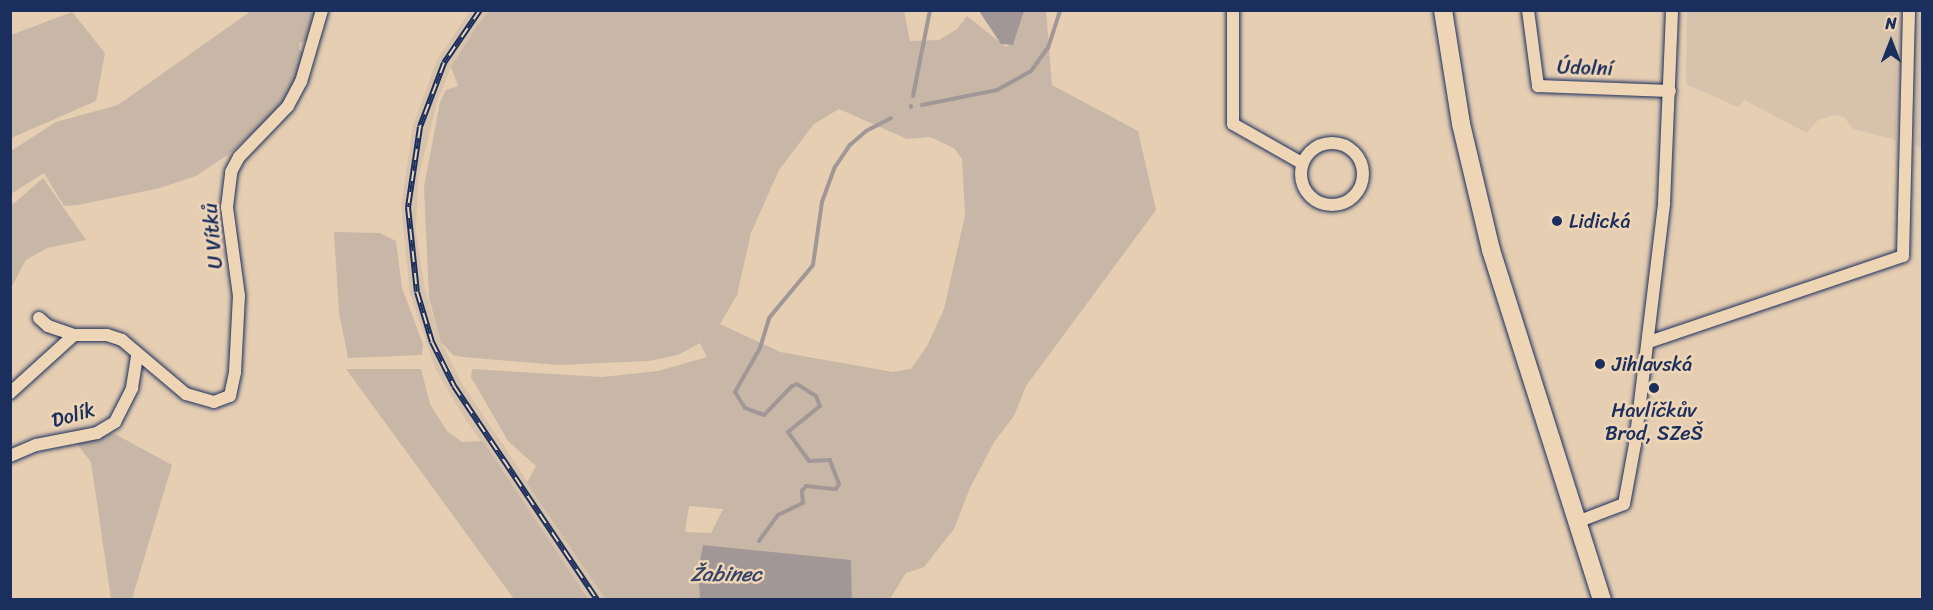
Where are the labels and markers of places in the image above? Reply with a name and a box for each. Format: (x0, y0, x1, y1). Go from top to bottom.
place label: Lidická (1569, 209, 1630, 233)
marker: Lidická (1550, 214, 1564, 228)
place label: Jihlavská (1612, 352, 1692, 376)
marker: Jihlavská (1593, 357, 1607, 371)
marker: Havlíčkův Brod, SZeŠ (1647, 381, 1661, 395)
place label: Havlíčkův Brod, SZeŠ (1605, 398, 1703, 445)

